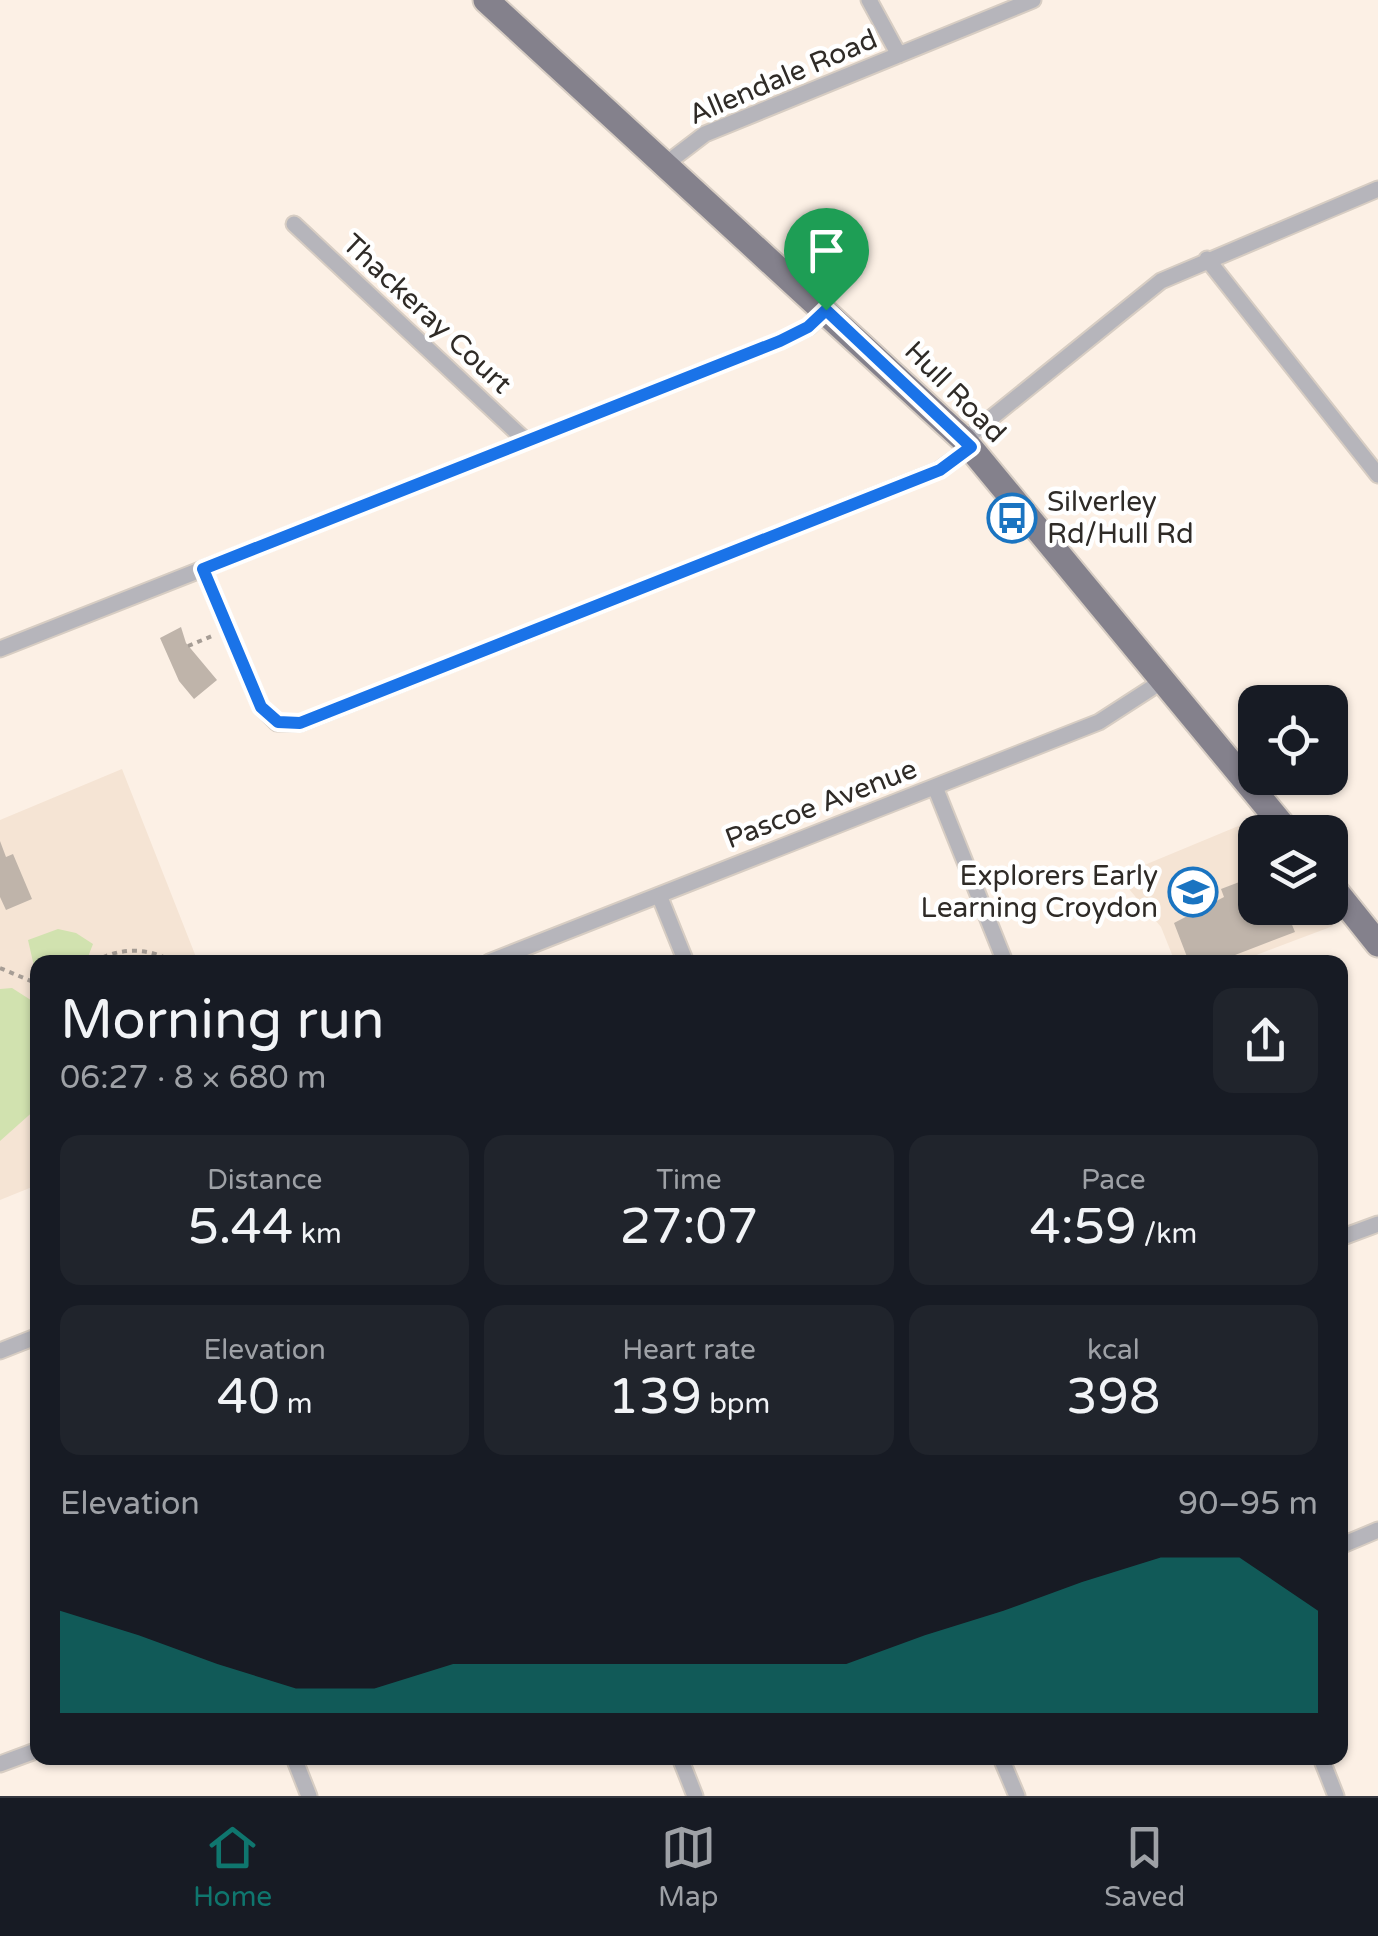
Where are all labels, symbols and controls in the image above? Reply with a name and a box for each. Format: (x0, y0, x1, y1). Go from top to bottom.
street label: Allendale Road (684, 22, 882, 132)
pin (784, 208, 869, 311)
icon: arrive (799, 223, 854, 278)
street label: Thackeray Court (336, 227, 519, 401)
street label: Hull Road (897, 334, 1013, 450)
place label: Silverley Rd/Hull Rd (1047, 485, 1194, 551)
bus stop icon: Silverley Rd/Hull Rd (986, 492, 1038, 544)
map controls (1238, 685, 1348, 925)
button: locate (1238, 685, 1348, 795)
street label: Pascoe Avenue (720, 752, 922, 856)
button: layers (1238, 815, 1348, 925)
place label: Explorers Early Learning Croydon (921, 859, 1158, 925)
school or university icon: Explorers Early Learning Croydon (1167, 866, 1219, 918)
text: Morning run (60, 988, 385, 1054)
button: share (1213, 988, 1318, 1093)
text: 06:27 · 8 × 680 m (60, 1059, 326, 1097)
text: Distance (207, 1163, 322, 1197)
text: Time (656, 1163, 722, 1197)
text: Pace (1081, 1163, 1146, 1197)
text: 5.44 (188, 1197, 293, 1257)
text: 27:07 (620, 1197, 758, 1257)
text: 4:59 (1029, 1197, 1137, 1257)
text: km (293, 1217, 342, 1251)
text: /km (1137, 1217, 1197, 1251)
text: Elevation (203, 1333, 326, 1367)
text: Heart rate (622, 1333, 756, 1367)
text: kcal (1087, 1333, 1140, 1367)
text: 40 (217, 1367, 280, 1427)
text: 139 (608, 1367, 702, 1427)
text: 398 (1066, 1367, 1160, 1427)
text: m (280, 1387, 313, 1421)
text: bpm (702, 1387, 770, 1421)
text: Elevation (60, 1485, 200, 1523)
text: 90–95 m (1178, 1485, 1318, 1523)
tab: Home (193, 1820, 272, 1914)
tab: Map (658, 1820, 718, 1914)
tab: Saved (1104, 1820, 1185, 1914)

